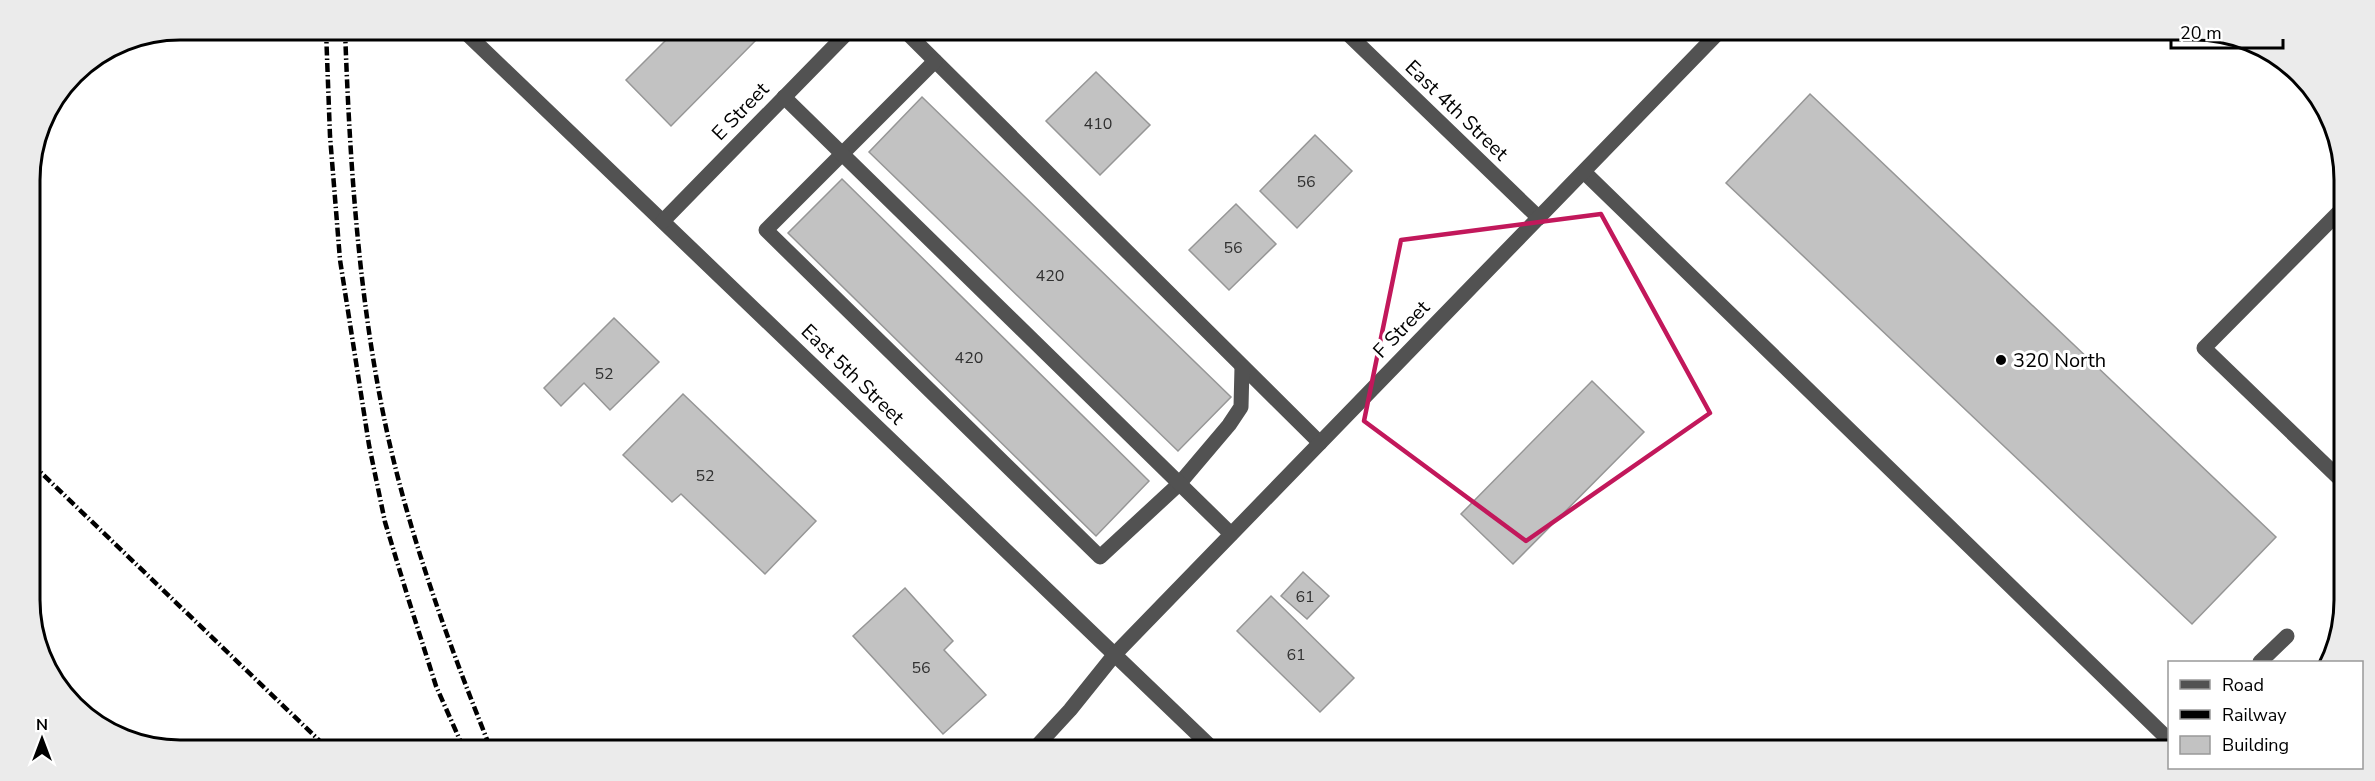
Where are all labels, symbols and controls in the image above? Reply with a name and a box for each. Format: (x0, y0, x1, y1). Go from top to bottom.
scale bar (2171, 12, 2284, 50)
text: 20 m (2180, 21, 2222, 45)
street label: East 4th Street (1399, 54, 1515, 167)
street label: E Street (706, 76, 776, 146)
house number: 410 (1084, 113, 1112, 135)
house number: 56 (1296, 171, 1316, 193)
house number: 56 (1223, 237, 1243, 259)
house number: 420 (1036, 265, 1064, 287)
street label: F Street (1367, 294, 1436, 364)
street label: East 5th Street (795, 318, 911, 431)
house number: 420 (955, 347, 983, 369)
place label: 320 North (2013, 347, 2106, 374)
marker: 320 North (1994, 353, 2008, 367)
house number: 52 (594, 363, 614, 385)
house number: 52 (695, 465, 715, 487)
house number: 61 (1295, 586, 1315, 608)
house number: 61 (1286, 644, 1306, 666)
house number: 56 (911, 657, 931, 679)
legend (2168, 661, 2363, 769)
text: Road (2222, 673, 2264, 697)
text: Railway (2222, 703, 2287, 727)
north arrow (12, 709, 72, 769)
text: N (36, 714, 48, 736)
text: Building (2222, 733, 2289, 757)

